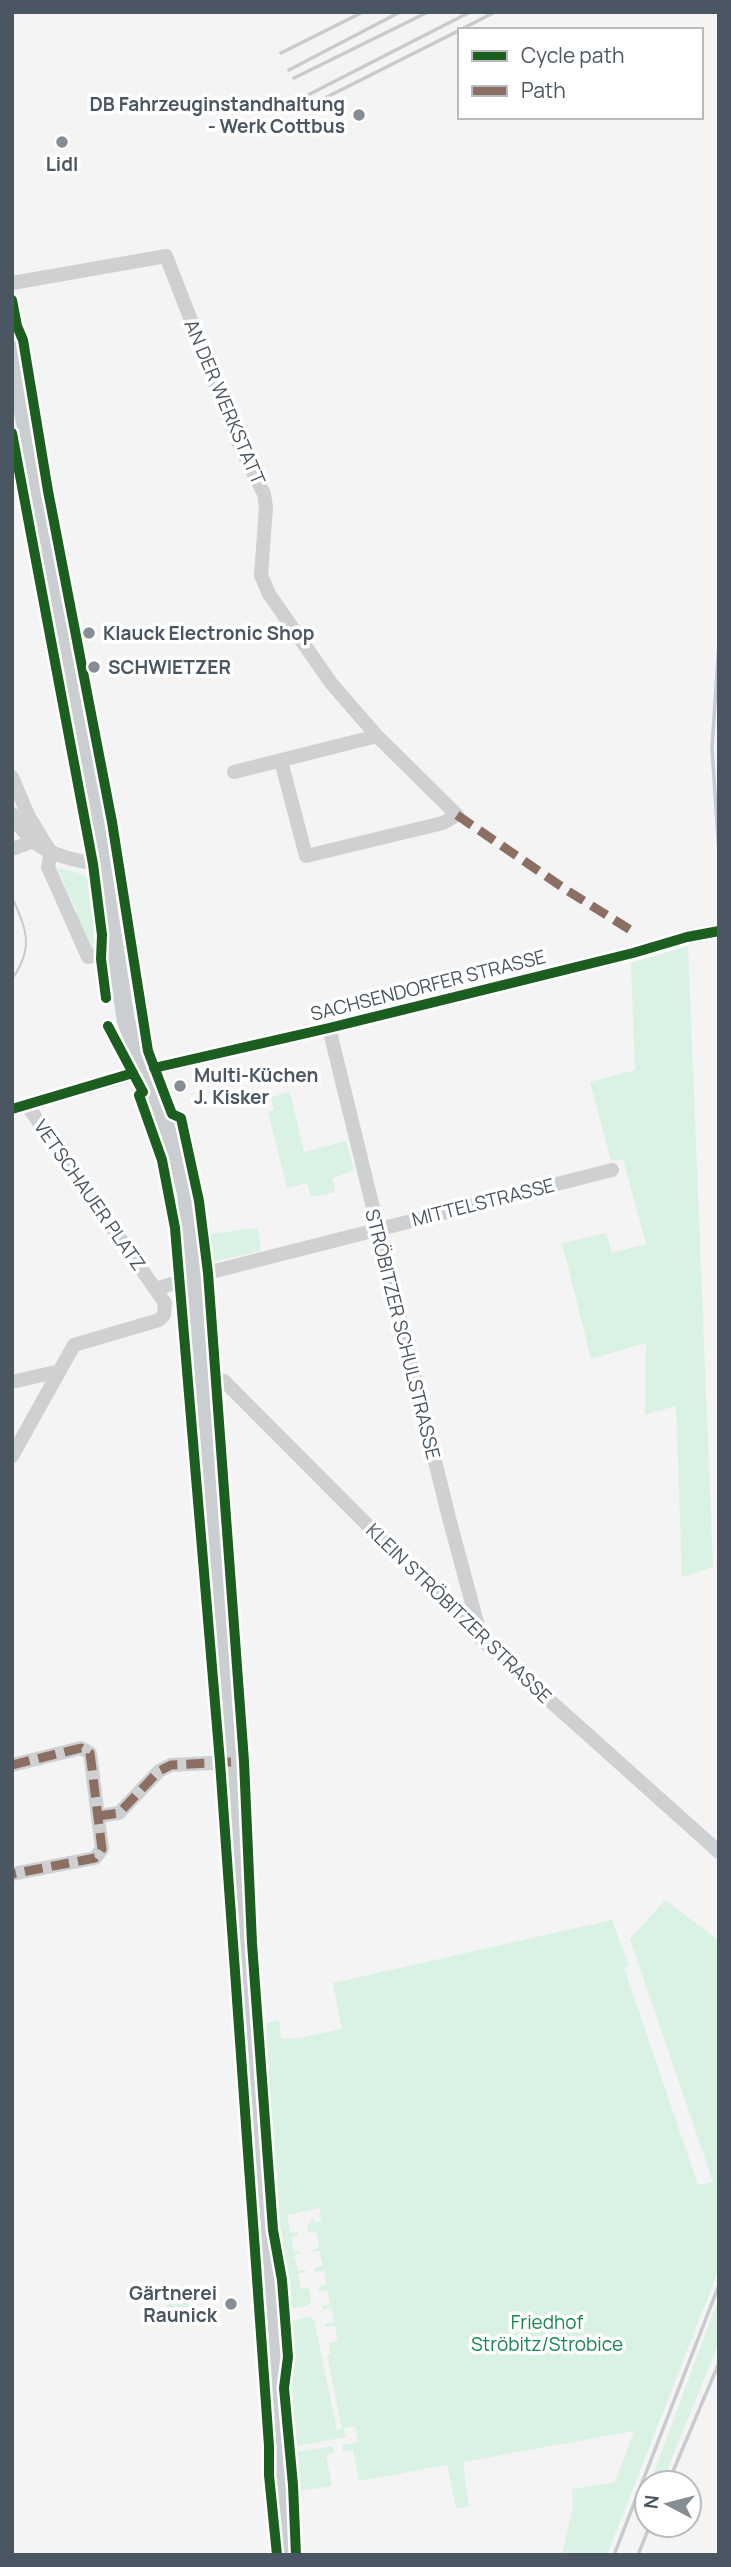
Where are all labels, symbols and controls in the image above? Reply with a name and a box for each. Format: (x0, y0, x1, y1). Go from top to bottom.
legend (458, 28, 703, 119)
text: Cycle path (521, 41, 624, 69)
text: Path (521, 76, 566, 104)
place label: DB Fahrzeuginstandhaltung - Werk Cottbus (90, 91, 345, 139)
marker: DB Fahrzeuginstandhaltung - Werk Cottbus (351, 107, 367, 123)
marker: Lidl (54, 134, 70, 150)
place label: Lidl (46, 151, 78, 177)
street label: AN DER WERKSTATT (178, 316, 272, 489)
place label: Klauck Electronic Shop (103, 620, 314, 646)
marker: Klauck Electronic Shop (81, 625, 97, 641)
place label: SCHWIETZER (108, 654, 231, 680)
marker: SCHWIETZER (86, 659, 102, 675)
street label: SACHSENDORFER STRASSE (308, 943, 548, 1027)
place label: Multi-Küchen J. Kisker (194, 1062, 318, 1110)
marker: Multi-Küchen J. Kisker (172, 1078, 188, 1094)
street label: VETSCHAUER PLATZ (28, 1114, 152, 1276)
street label: MITTELSTRASSE (409, 1172, 557, 1232)
street label: STRÖBITZER SCHULSTRASSE (359, 1206, 447, 1462)
street label: KLEIN STRÖBITZER STRASSE (361, 1517, 557, 1709)
place label: Gärtnerei Raunick (129, 2280, 218, 2328)
marker: Gärtnerei Raunick (223, 2296, 239, 2312)
park label: Friedhof Ströbitz/Strobice (471, 2309, 623, 2357)
north arrow (633, 2469, 703, 2539)
text: N (637, 2494, 665, 2510)

